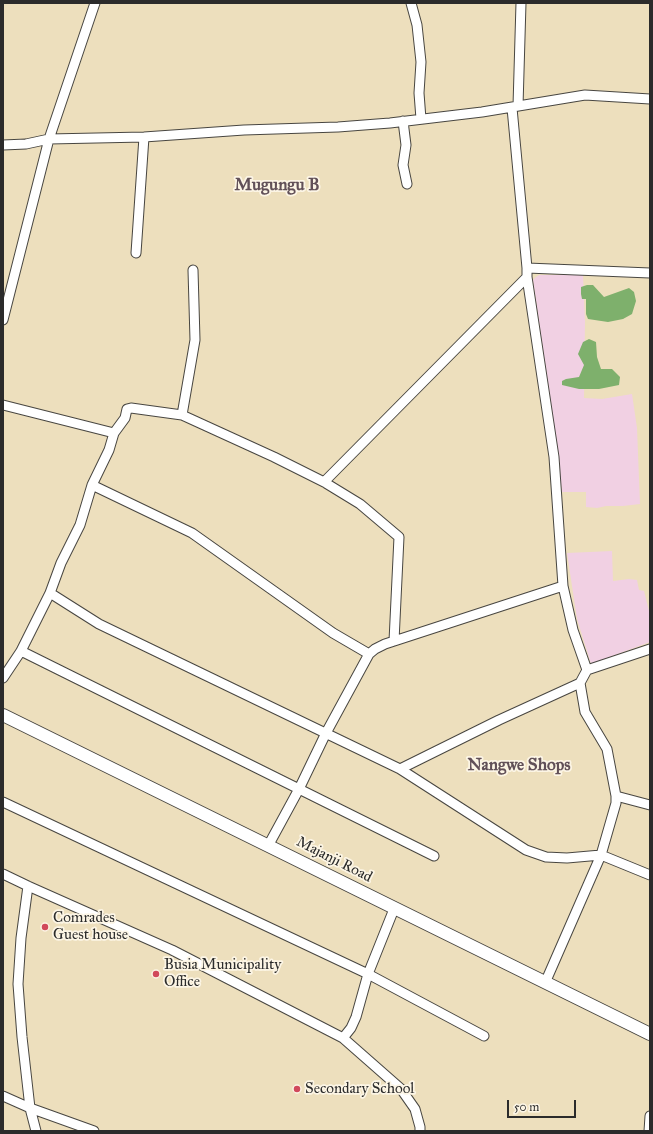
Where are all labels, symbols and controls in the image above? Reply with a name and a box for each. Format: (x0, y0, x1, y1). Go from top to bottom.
district label: Mugungu B (235, 176, 319, 196)
district label: Nangwe Shops (468, 756, 570, 776)
street label: Majanji Road (293, 833, 375, 887)
place label: Comrades Guest house (53, 909, 128, 944)
marker: Comrades Guest house (40, 922, 50, 932)
place label: Busia Municipality Office (164, 956, 281, 991)
marker: Busia Municipality Office (151, 969, 161, 979)
place label: Secondary School (305, 1080, 414, 1098)
marker: Secondary School (292, 1084, 302, 1094)
scale bar (509, 1092, 578, 1118)
text: 50 m (514, 1100, 539, 1114)

